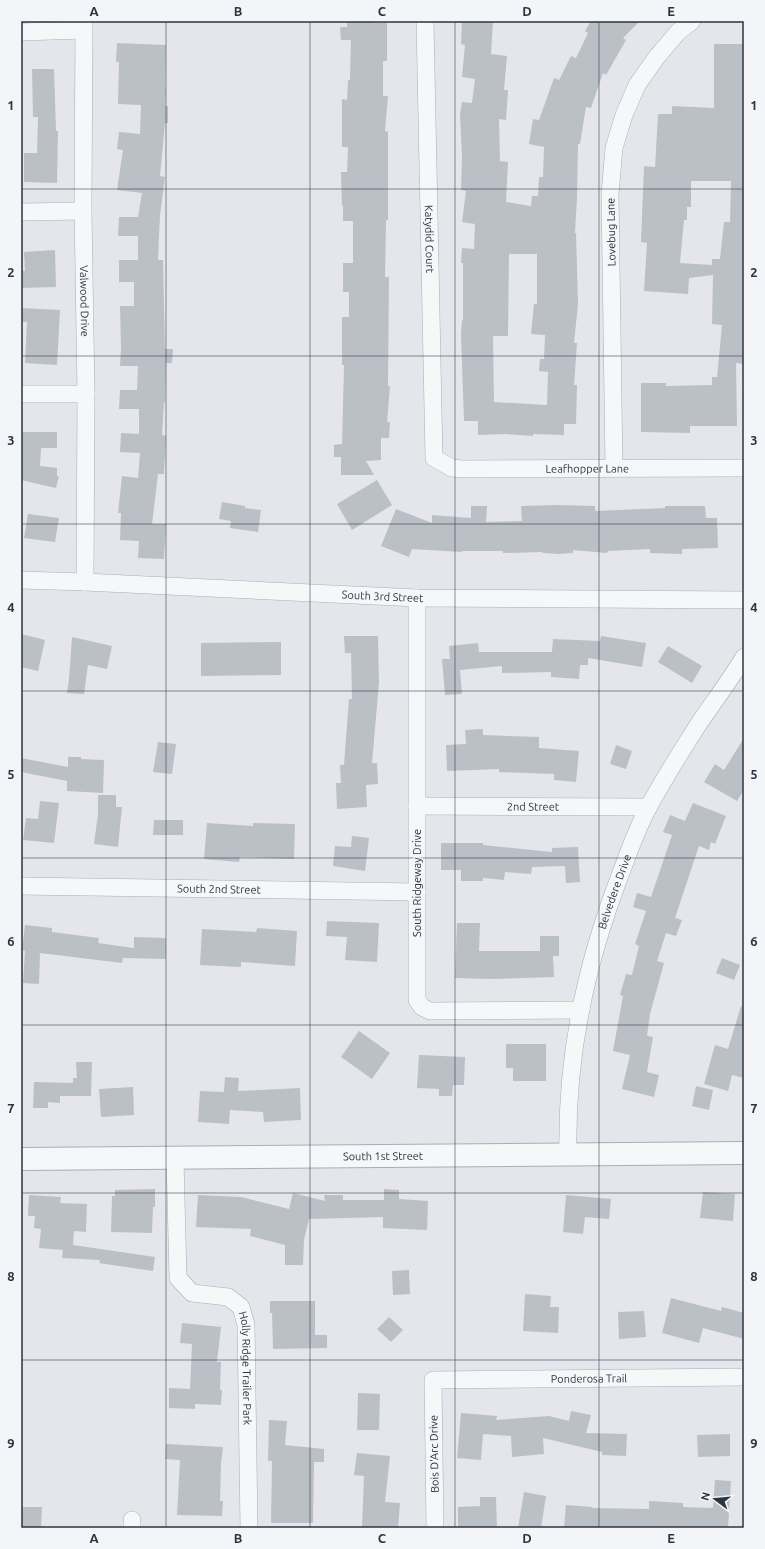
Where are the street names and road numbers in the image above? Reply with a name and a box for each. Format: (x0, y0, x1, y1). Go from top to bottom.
street label: Lovebug Lane (604, 198, 618, 266)
street label: Katydid Court (423, 205, 436, 274)
street label: Valwood Drive (78, 265, 91, 337)
street label: Leafhopper Lane (545, 462, 629, 475)
street label: South 3rd Street (342, 588, 424, 604)
street label: 2nd Street (507, 800, 560, 813)
street label: South Ridgeway Drive (411, 829, 423, 937)
street label: Belvedere Drive (596, 853, 633, 931)
street label: South 2nd Street (177, 882, 262, 896)
street label: South 1st Street (343, 1150, 424, 1162)
street label: Holly Ridge Trailer Park (236, 1310, 253, 1426)
street label: Ponderosa Trail (551, 1372, 627, 1385)
street label: Bois D'Arc Drive (427, 1415, 441, 1493)

